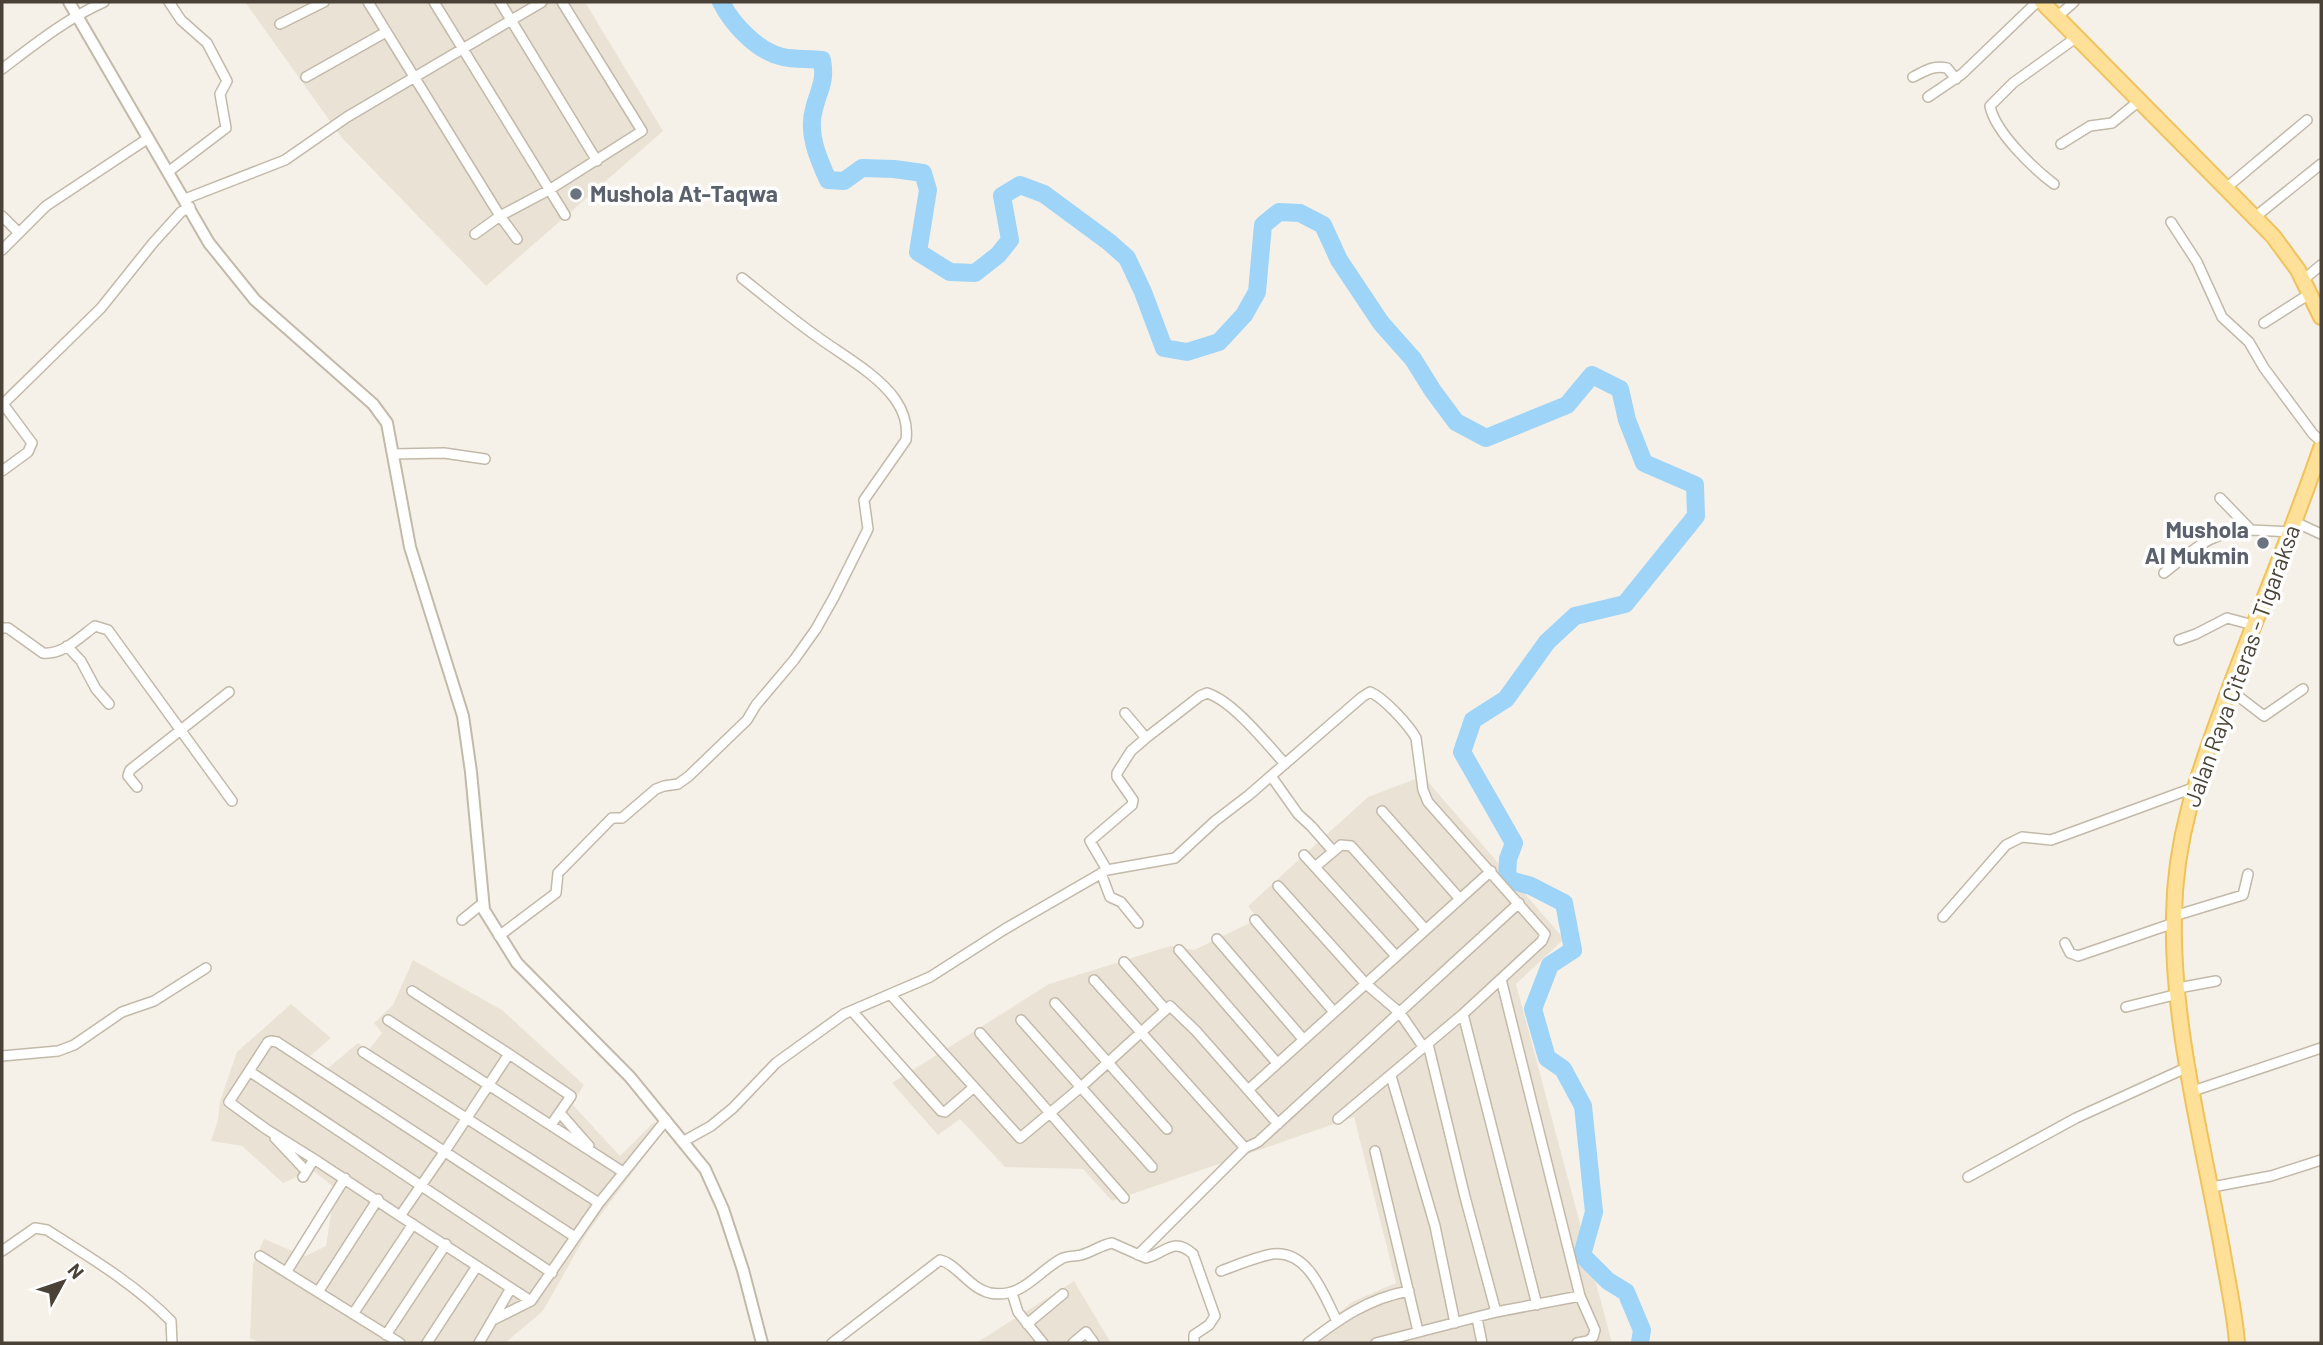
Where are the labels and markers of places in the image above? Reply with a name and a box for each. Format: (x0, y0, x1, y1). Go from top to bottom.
place label: Mushola At-Taqwa (590, 179, 778, 207)
marker: Mushola At-Taqwa (568, 186, 584, 202)
place label: Mushola Al Mukmin (2144, 515, 2249, 569)
marker: Mushola Al Mukmin (2255, 535, 2271, 551)

